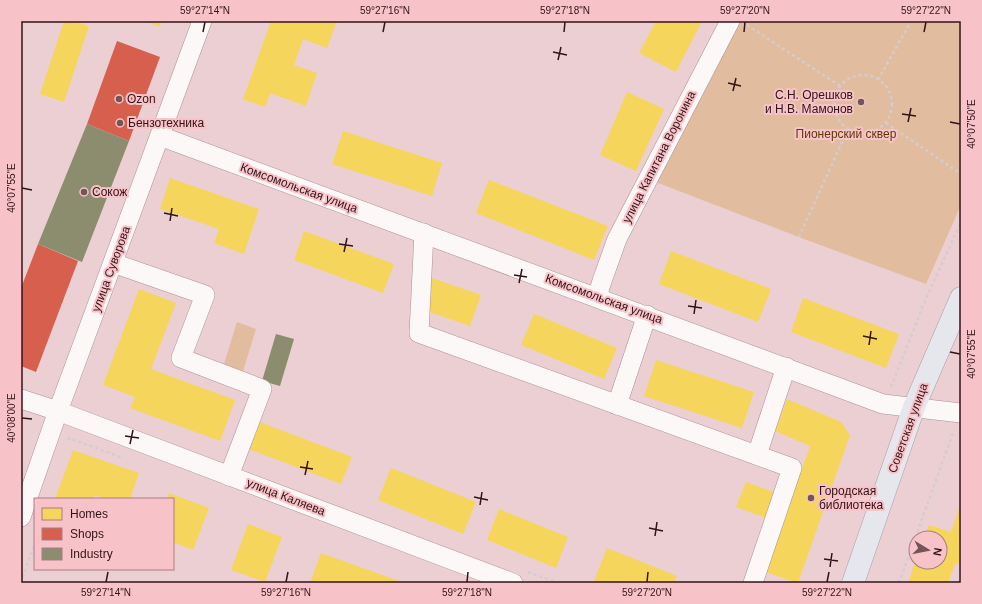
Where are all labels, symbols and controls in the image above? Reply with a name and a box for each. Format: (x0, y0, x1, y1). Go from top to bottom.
text: 59°27'14"N (180, 5, 230, 16)
text: 59°27'16"N (360, 5, 410, 16)
text: 59°27'18"N (540, 5, 590, 16)
text: 59°27'20"N (720, 5, 770, 16)
text: 59°27'22"N (901, 5, 951, 16)
street label: улица Капитана Воронина (620, 88, 699, 225)
place label: С.Н. Орешков и Н.В. Мамонов (765, 88, 853, 116)
place label: Ozon (127, 92, 156, 106)
marker: Ozon (114, 94, 124, 104)
marker: С.Н. Орешков и Н.В. Мамонов (856, 97, 866, 107)
text: 40°07'50"E (966, 99, 977, 149)
place label: Бензотехника (128, 116, 205, 130)
marker: Бензотехника (115, 118, 125, 128)
park label: Пионерский сквер (796, 127, 897, 141)
street label: Комсомольская улица (239, 160, 360, 216)
text: 40°07'55"E (6, 163, 17, 213)
place label: Сокож (92, 185, 127, 199)
marker: Сокож (79, 187, 89, 197)
street label: улица Суворова (89, 224, 133, 314)
street label: Комсомольская улица (544, 271, 665, 327)
text: 40°07'55"E (966, 329, 977, 379)
street label: Советская улица (885, 381, 931, 475)
text: 40°08'00"E (6, 393, 17, 443)
street label: улица Каляева (245, 476, 328, 519)
place label: Городская библиотека (819, 484, 884, 512)
marker: Городская библиотека (806, 493, 816, 503)
legend (34, 498, 174, 570)
text: Homes (70, 507, 108, 521)
text: Shops (70, 527, 104, 541)
north arrow (908, 530, 948, 570)
text: Industry (70, 547, 113, 561)
text: N (931, 547, 944, 557)
text: 59°27'14"N (81, 587, 131, 598)
text: 59°27'16"N (261, 587, 311, 598)
text: 59°27'18"N (442, 587, 492, 598)
text: 59°27'20"N (622, 587, 672, 598)
text: 59°27'22"N (802, 587, 852, 598)

